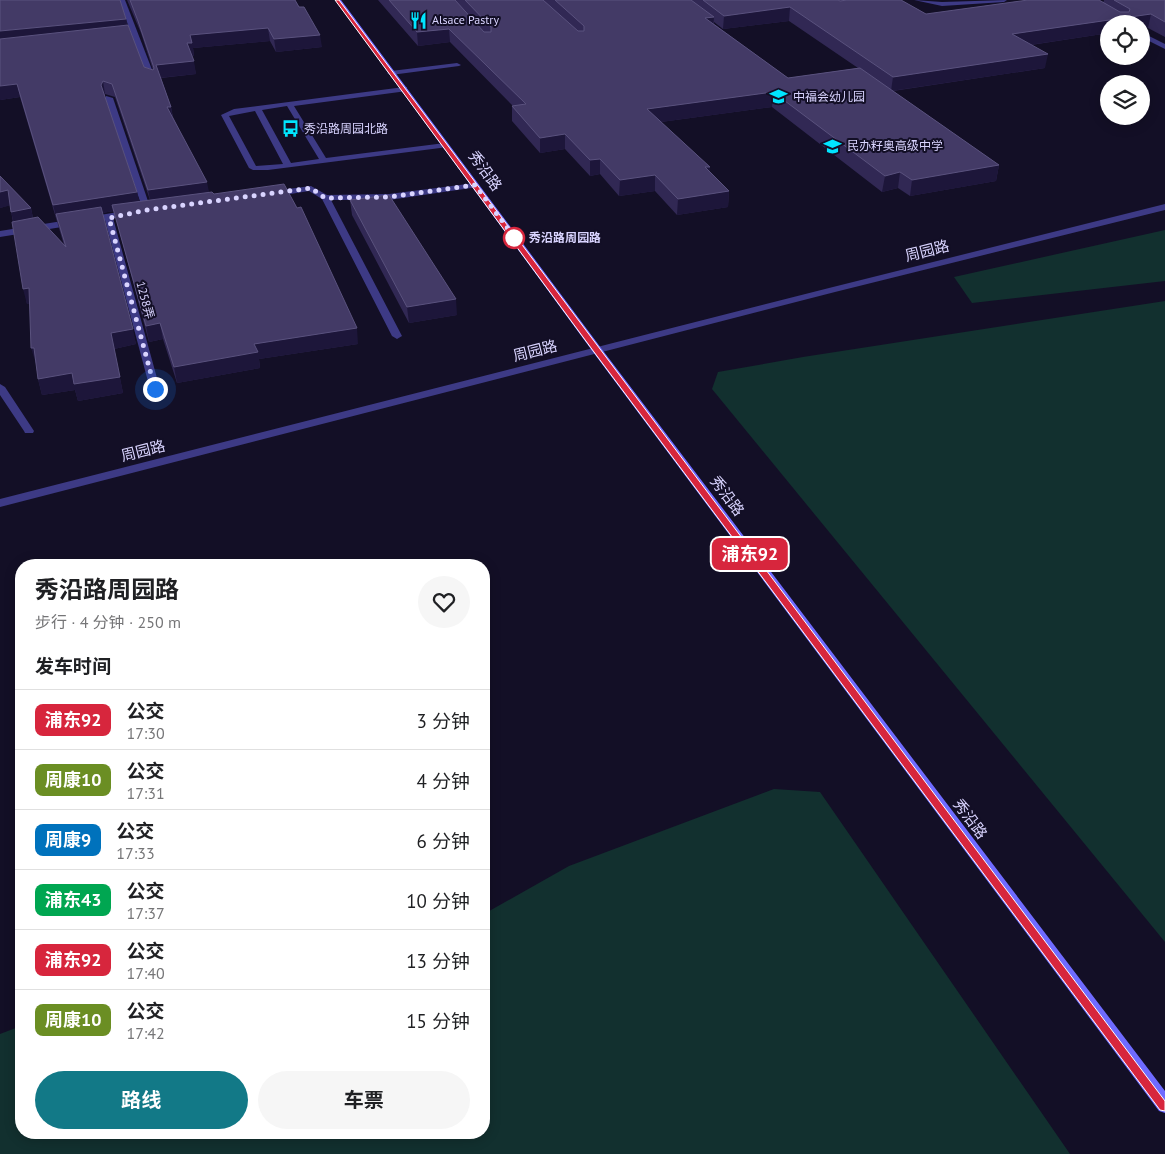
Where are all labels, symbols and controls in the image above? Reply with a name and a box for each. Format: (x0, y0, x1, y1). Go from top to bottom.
restaurant icon: Alsace Pastry (408, 10, 428, 30)
place label: Alsace Pastry (432, 12, 499, 27)
map controls (1100, 15, 1150, 125)
button: locate (1100, 15, 1150, 65)
button: layers (1100, 75, 1150, 125)
school or university icon: 中福会幼儿园 (769, 87, 789, 107)
place label: 中福会幼儿园 (793, 89, 865, 104)
bus stop icon: 秀沿路周园北路 (280, 119, 300, 139)
place label: 秀沿路周园北路 (304, 121, 388, 136)
school or university icon: 民办籽奥高级中学 (823, 136, 843, 156)
place label: 民办籽奥高级中学 (847, 138, 943, 153)
street label: 秀沿路 (464, 147, 506, 194)
marker: 秀沿路周园路 (503, 227, 525, 249)
place label: 秀沿路周园路 (529, 230, 601, 245)
street label: 周园路 (903, 236, 951, 265)
street label: 1258弄 (133, 279, 158, 320)
street label: 周园路 (511, 336, 559, 365)
your location (143, 377, 168, 402)
street label: 周园路 (119, 436, 167, 465)
street label: 秀沿路 (706, 472, 749, 519)
line badge: 浦东92 (715, 538, 785, 570)
text: 浦东92 (722, 542, 778, 565)
text: 秀沿路周园路 (35, 574, 179, 605)
button: heart (418, 576, 470, 628)
text: 步行 · 4 分钟 · 250 m (35, 612, 181, 632)
text: 发车时间 (35, 654, 111, 678)
text: 公交 (126, 699, 164, 723)
text: 浦东92 (45, 708, 101, 731)
text: 3 分钟 (417, 709, 470, 733)
text: 17:30 (126, 723, 165, 743)
text: 公交 (126, 759, 164, 783)
text: 周康10 (45, 768, 101, 791)
text: 4 分钟 (417, 769, 470, 793)
text: 17:31 (126, 783, 165, 803)
street label: 秀沿路 (949, 795, 992, 842)
text: 公交 (116, 819, 154, 843)
text: 周康9 (45, 828, 91, 851)
text: 6 分钟 (417, 829, 470, 853)
text: 17:33 (116, 843, 155, 863)
text: 公交 (126, 879, 164, 903)
text: 浦东43 (45, 888, 101, 911)
text: 10 分钟 (406, 889, 470, 913)
text: 17:37 (126, 903, 165, 923)
text: 公交 (126, 939, 164, 963)
text: 浦东92 (45, 948, 101, 971)
text: 13 分钟 (406, 949, 470, 973)
text: 17:40 (126, 963, 165, 983)
text: 公交 (126, 999, 164, 1023)
text: 周康10 (45, 1008, 101, 1031)
text: 15 分钟 (406, 1009, 470, 1033)
text: 17:42 (126, 1023, 165, 1043)
button: 路线 (35, 1071, 248, 1129)
button: 车票 (258, 1071, 470, 1129)

